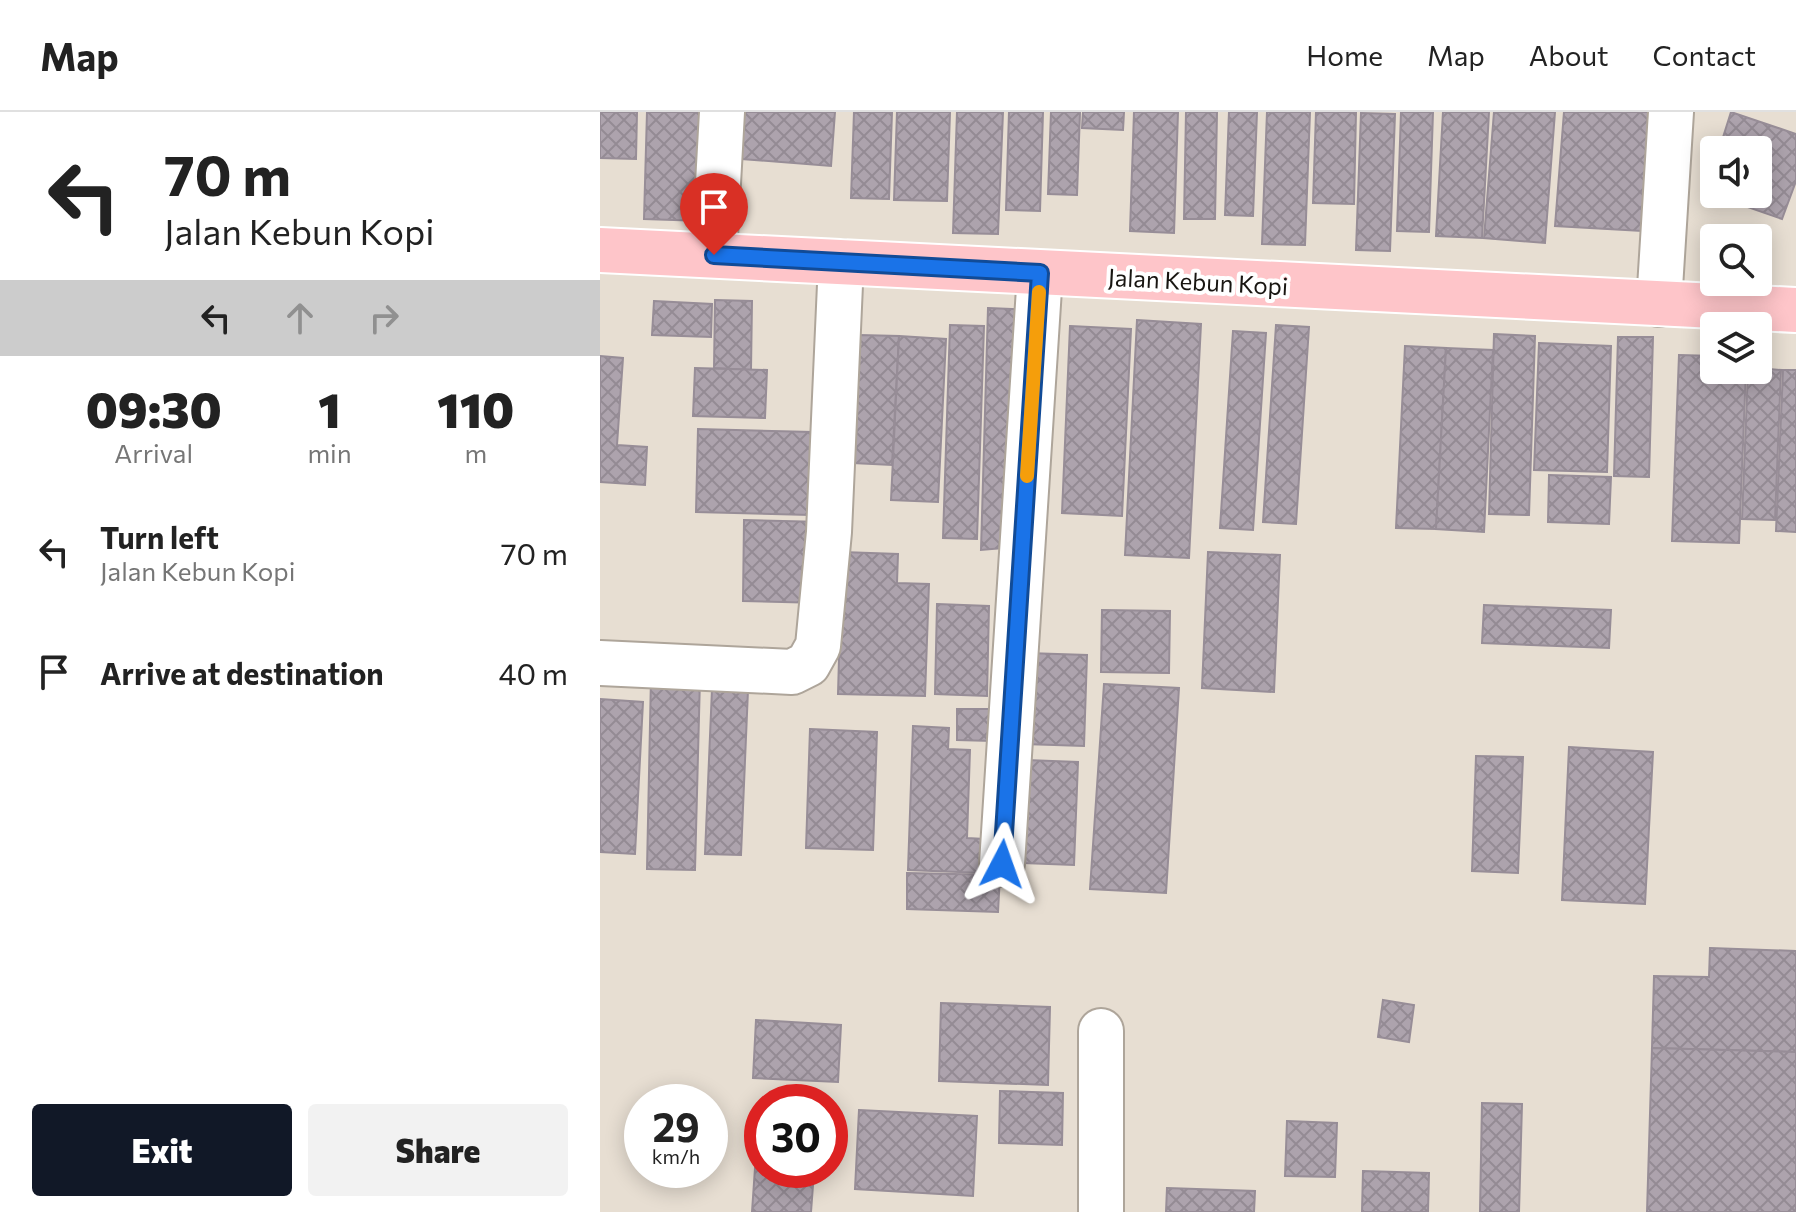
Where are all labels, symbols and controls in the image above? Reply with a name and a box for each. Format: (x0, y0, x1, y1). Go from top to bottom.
text: Map (40, 32, 119, 79)
text: Home (1306, 38, 1383, 72)
text: Map (1427, 38, 1485, 72)
text: About (1529, 38, 1609, 72)
text: Contact (1653, 38, 1756, 72)
map controls (1700, 136, 1772, 384)
button: sound (1700, 136, 1772, 208)
text: 70 m (164, 139, 291, 208)
icon: left (32, 144, 136, 248)
pin (680, 173, 748, 255)
icon: arrive (692, 185, 736, 229)
text: Jalan Kebun Kopi (164, 208, 435, 252)
button: search (1700, 224, 1772, 296)
street label: Jalan Kebun Kopi (1107, 262, 1289, 300)
icon: left (194, 296, 238, 340)
icon: ahead (278, 296, 322, 340)
icon: right (362, 296, 406, 340)
button: layers (1700, 312, 1772, 384)
text: 09:30 (86, 379, 222, 438)
text: 1 (318, 379, 341, 438)
text: 110 (437, 379, 514, 438)
text: Arrival (114, 437, 193, 468)
text: min (307, 437, 352, 468)
text: m (464, 437, 487, 468)
text: Turn left (100, 518, 219, 555)
icon: left (32, 530, 76, 574)
text: 70 m (501, 534, 568, 571)
text: Jalan Kebun Kopi (100, 555, 295, 586)
icon: arrive (32, 650, 76, 694)
text: Arrive at destination (100, 654, 384, 691)
text: 40 m (499, 654, 568, 691)
position arrow (960, 822, 1044, 906)
speed limit sign: 30 (744, 1084, 848, 1188)
text: 29 (652, 1101, 700, 1150)
button: Exit (32, 1104, 292, 1196)
button: Share (308, 1104, 568, 1196)
text: km/h (652, 1144, 700, 1168)

